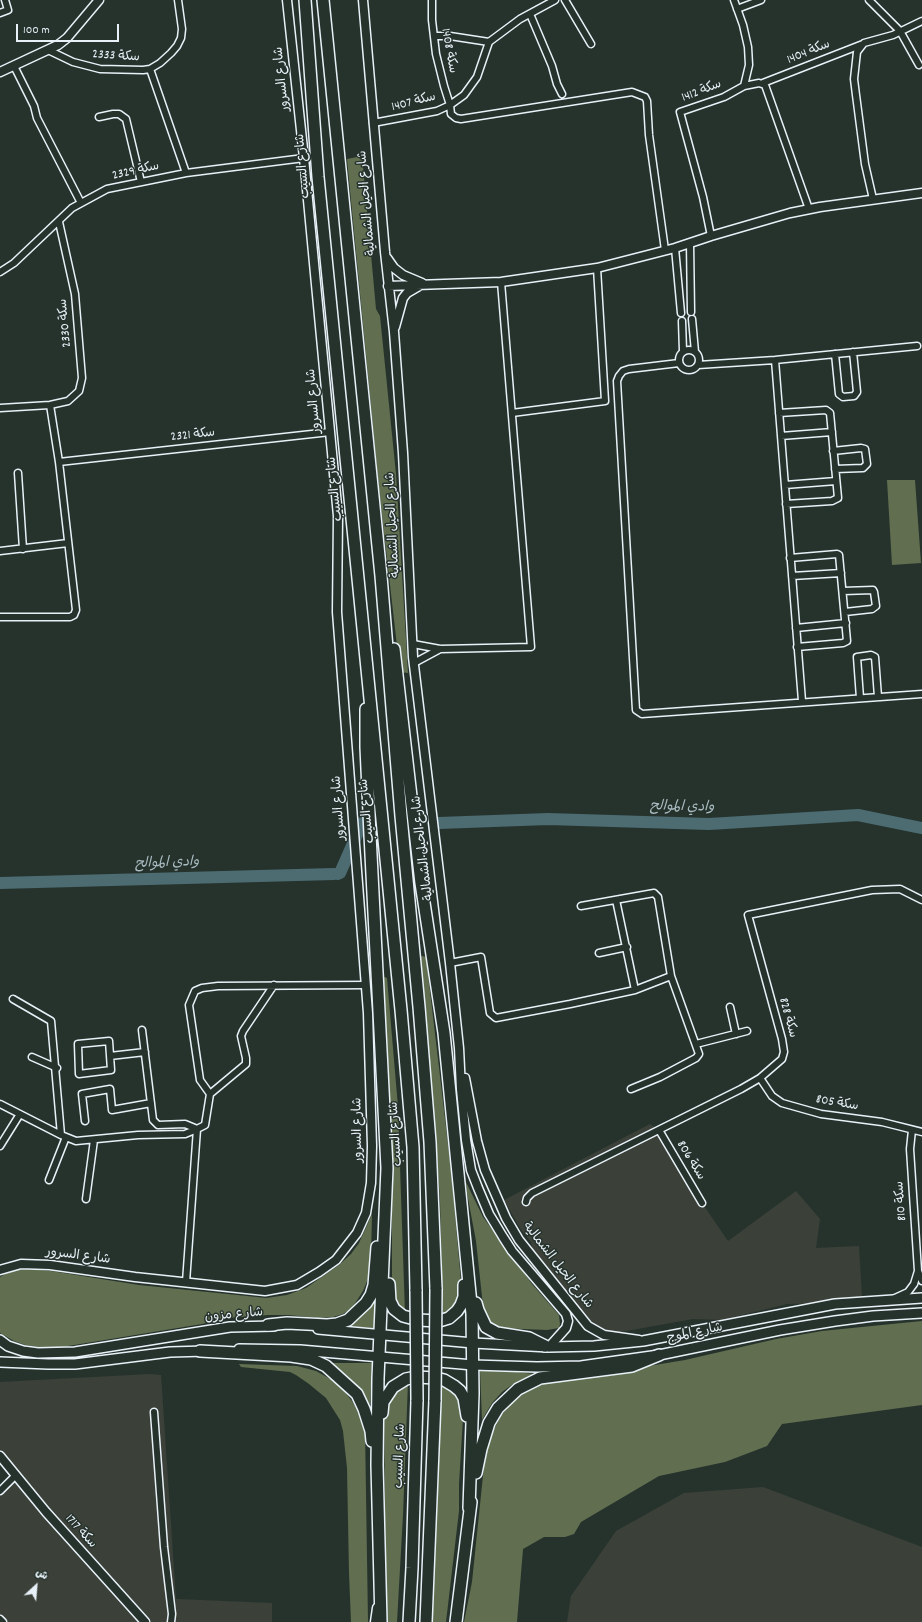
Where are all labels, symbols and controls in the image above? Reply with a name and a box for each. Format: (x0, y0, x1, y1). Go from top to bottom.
scale bar (18, 16, 121, 42)
text: 100 m (23, 22, 50, 39)
street label: سكة 1408 (436, 27, 460, 75)
street label: سكة 1404 (785, 37, 833, 69)
street label: شارع السرور (272, 46, 294, 112)
street label: سكة 2333 (92, 48, 140, 66)
street label: سكة 1412 (680, 77, 724, 107)
street label: سكة 1407 (390, 90, 438, 116)
street label: شارع السيب (293, 133, 315, 199)
street label: شارع الحيل الشمالية (356, 150, 380, 256)
street label: سكة 2329 (111, 159, 161, 185)
street label: سكة 2330 (56, 298, 76, 348)
street label: شارع السرور (304, 368, 326, 434)
street label: سكة 2321 (170, 426, 216, 446)
street label: شارع السيب (325, 456, 347, 522)
street label: شارع الحيل الشمالية (383, 472, 405, 578)
street label: شارع السرور (330, 775, 350, 841)
street label: شارع السيب (357, 778, 379, 844)
street label: شارع الحيل الشمالية (410, 795, 438, 901)
water label: وادي الموالح (650, 799, 714, 817)
water label: وادي الموالح (135, 854, 199, 874)
street label: سكة 828 (774, 996, 800, 1040)
street label: سكة 805 (814, 1093, 860, 1115)
street label: شارع السرور (351, 1097, 367, 1163)
street label: شارع السيب (387, 1101, 407, 1167)
street label: سكة 806 (672, 1138, 708, 1184)
street label: سكة 810 (893, 1181, 911, 1221)
street label: شارع الحيل الشمالية (518, 1220, 596, 1312)
street label: شارع السرور (45, 1245, 111, 1269)
street label: شارع مزون (204, 1306, 264, 1326)
street label: شارع الموج (666, 1320, 724, 1348)
street label: شارع السيب (392, 1423, 410, 1489)
street label: سكة 1717 (61, 1512, 99, 1552)
text: ش (32, 1565, 50, 1585)
north arrow (16, 1566, 56, 1606)

